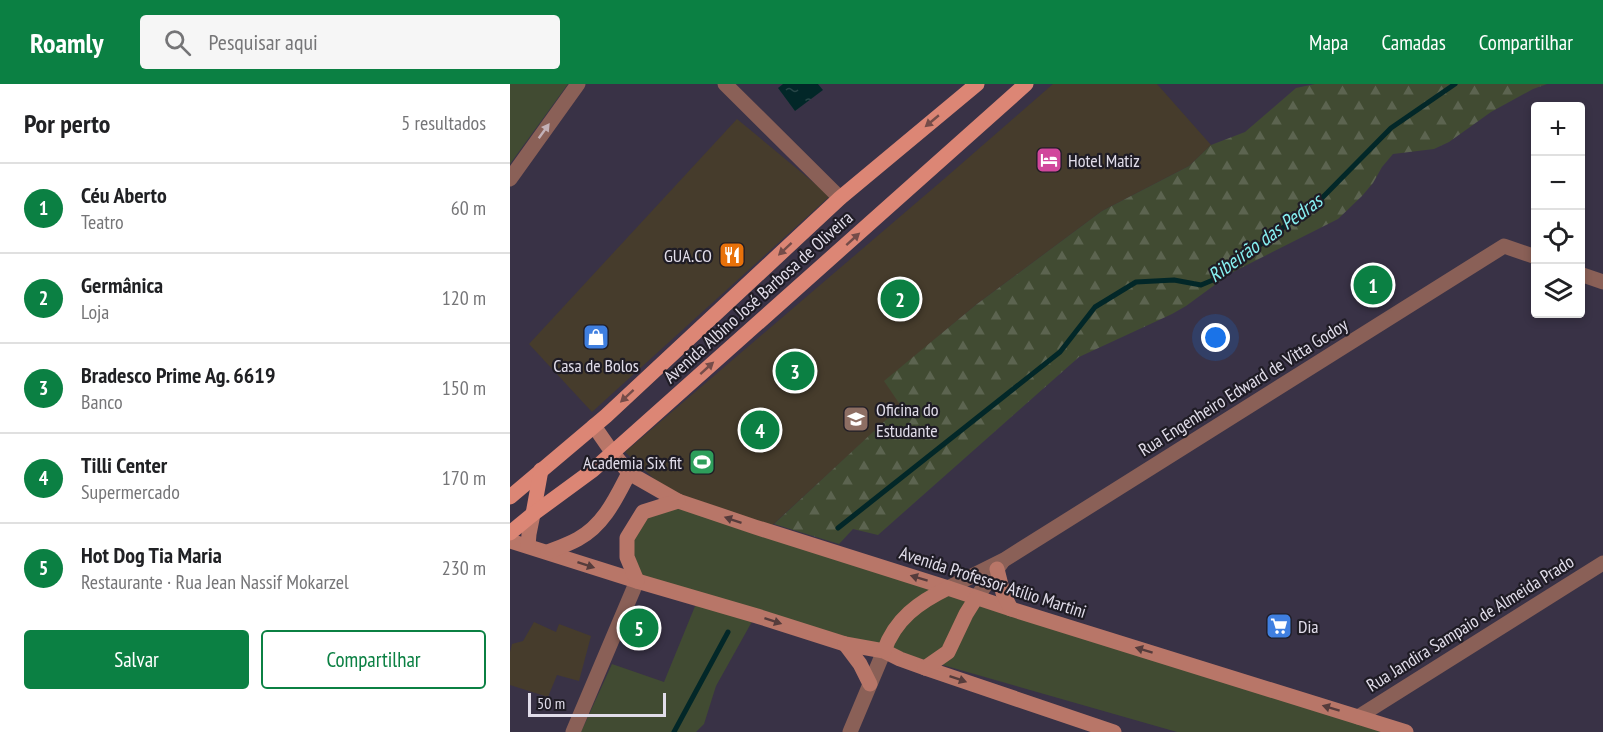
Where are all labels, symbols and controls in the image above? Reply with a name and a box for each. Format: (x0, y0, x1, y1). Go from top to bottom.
search box (140, 15, 560, 69)
text: Roamly (30, 24, 104, 61)
icon: search (161, 26, 194, 59)
text: Pesquisar aqui (209, 28, 318, 56)
text: Mapa (1309, 29, 1348, 56)
text: Camadas (1381, 29, 1446, 56)
text: Compartilhar (1479, 29, 1573, 56)
map controls (1531, 102, 1585, 318)
button: + (1531, 102, 1585, 156)
text: Por perto (24, 107, 110, 140)
text: 5 resultados (401, 110, 486, 136)
one-way arrow (925, 115, 940, 127)
one-way arrow (538, 124, 550, 140)
hotel icon: Hotel Matiz (1034, 145, 1064, 175)
place label: Hotel Matiz (1068, 149, 1140, 172)
button: − (1531, 156, 1585, 210)
text: Céu Aberto (81, 181, 167, 209)
water label: Ribeirão das Pedras (1203, 187, 1329, 288)
text: 1 (39, 195, 48, 221)
text: 60 m (451, 195, 486, 221)
street label: Avenida Albino José Barbosa de Oliveira (659, 206, 857, 388)
text: Teatro (81, 209, 124, 235)
button: locate (1531, 210, 1585, 264)
one-way arrow (845, 232, 860, 246)
restaurant icon: GUA.CO (717, 240, 747, 270)
one-way arrow (778, 242, 793, 255)
place label: GUA.CO (664, 244, 712, 267)
pin: 1 (1354, 262, 1392, 308)
button: layers (1531, 264, 1585, 318)
text: Germânica (81, 271, 163, 299)
pin: 2 (880, 276, 920, 322)
text: 2 (39, 285, 48, 311)
text: 120 m (442, 285, 486, 311)
text: Loja (81, 299, 109, 325)
street label: Rua Engenheiro Edward de Vitta Godoy (1134, 313, 1352, 461)
shop icon: Casa de Bolos (581, 322, 611, 352)
your location (1201, 323, 1230, 352)
pin: 3 (776, 348, 814, 394)
place label: Casa de Bolos (553, 354, 639, 377)
text: Bradesco Prime Ag. 6619 (81, 361, 275, 389)
one-way arrow (699, 362, 714, 375)
text: 3 (39, 375, 48, 401)
text: 150 m (442, 375, 486, 401)
text: Banco (81, 389, 123, 415)
one-way arrow (619, 389, 634, 403)
place label: Oficina do Estudante (876, 398, 939, 442)
school or university icon: Oficina do Estudante (841, 404, 871, 434)
pin: 4 (740, 408, 780, 452)
sports icon: Academia Six fit (687, 447, 717, 477)
text: Tilli Center (81, 451, 167, 479)
place label: Academia Six fit (583, 451, 682, 474)
text: 4 (39, 465, 48, 491)
text: 170 m (442, 465, 486, 491)
text: Supermercado (81, 479, 180, 505)
one-way arrow (724, 514, 742, 524)
text: Hot Dog Tia Maria (81, 541, 222, 569)
street label: Avenida Professor Atílio Martini (897, 541, 1089, 623)
street label: Rua Jandira Sampaio de Almeida Prado (1362, 549, 1578, 696)
text: 5 (39, 555, 48, 581)
text: 230 m (442, 555, 486, 581)
one-way arrow (577, 560, 595, 570)
text: Restaurante · Rua Jean Nassif Mokarzel (81, 569, 349, 595)
one-way arrow (910, 573, 928, 583)
pin: 5 (620, 606, 658, 650)
supermarket icon: Dia (1264, 611, 1294, 641)
place label: Dia (1298, 615, 1319, 638)
one-way arrow (764, 616, 782, 626)
button: Salvar (24, 630, 249, 689)
button: Compartilhar (261, 630, 486, 689)
one-way arrow (1135, 645, 1153, 654)
one-way arrow (949, 675, 967, 684)
scale bar (528, 690, 666, 718)
text: 50 m (537, 693, 565, 713)
one-way arrow (1322, 703, 1340, 712)

